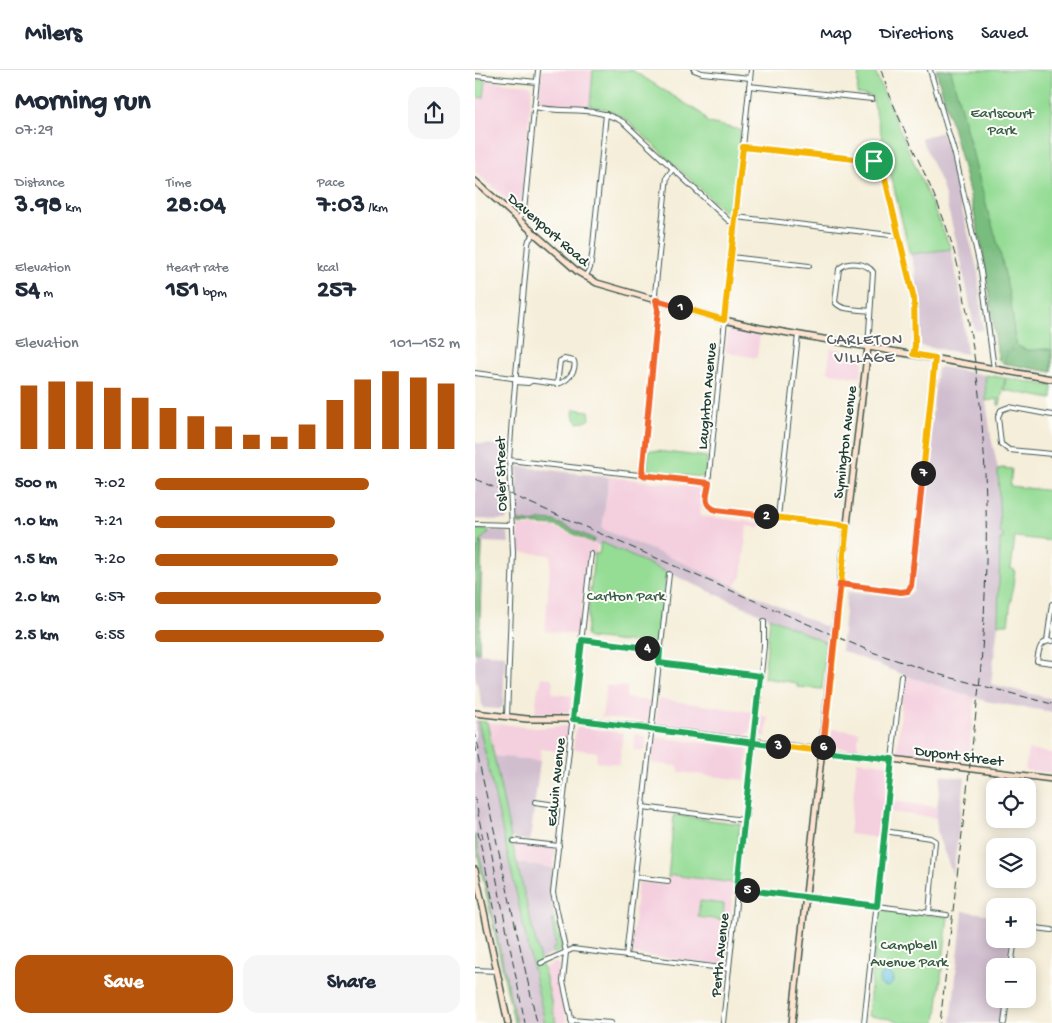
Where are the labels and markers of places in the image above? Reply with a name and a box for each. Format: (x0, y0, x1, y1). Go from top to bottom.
pin (853, 140, 895, 182)
pin: 1 (667, 294, 693, 320)
pin: 7 (911, 460, 935, 486)
pin: 2 (753, 504, 779, 528)
pin: 4 (635, 636, 659, 660)
pin: 3 (765, 734, 791, 758)
pin: 6 (811, 734, 835, 760)
pin: 5 (735, 878, 759, 902)

